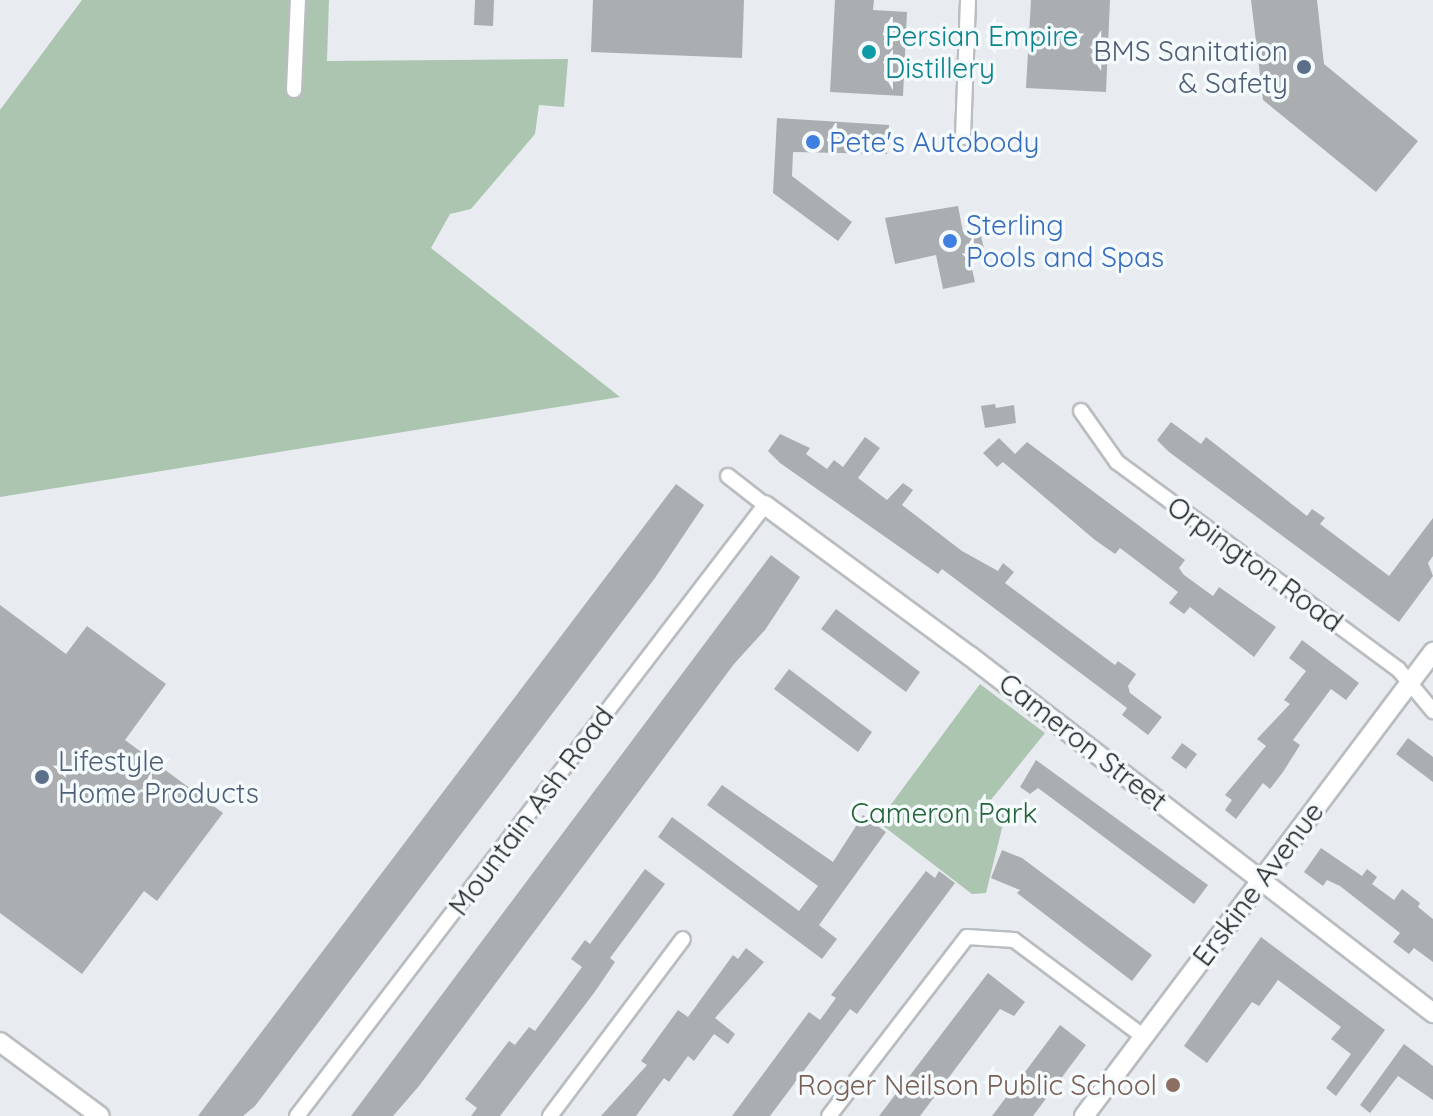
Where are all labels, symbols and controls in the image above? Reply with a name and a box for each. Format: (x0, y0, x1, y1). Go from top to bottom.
place label: Persian Empire Distillery (885, 19, 1078, 85)
place label: BMS Sanitation & Safety (1093, 34, 1288, 100)
marker: Persian Empire Distillery (860, 43, 878, 61)
marker: BMS Sanitation & Safety (1295, 58, 1313, 76)
place label: Pete's Autobody (829, 125, 1039, 159)
marker: Pete's Autobody (804, 133, 822, 151)
place label: Sterling Pools and Spas (966, 208, 1164, 274)
marker: Sterling Pools and Spas (941, 232, 959, 250)
street label: Orpington Road (1161, 489, 1349, 639)
street label: Cameron Street (992, 666, 1174, 818)
street label: Mountain Ash Road (442, 700, 620, 922)
place label: Lifestyle Home Products (58, 744, 259, 810)
marker: Lifestyle Home Products (33, 768, 51, 786)
park label: Cameron Park (851, 796, 1037, 830)
street label: Erskine Avenue (1186, 796, 1330, 972)
place label: Roger Neilson Public School (797, 1068, 1157, 1102)
marker: Roger Neilson Public School (1164, 1076, 1182, 1094)

